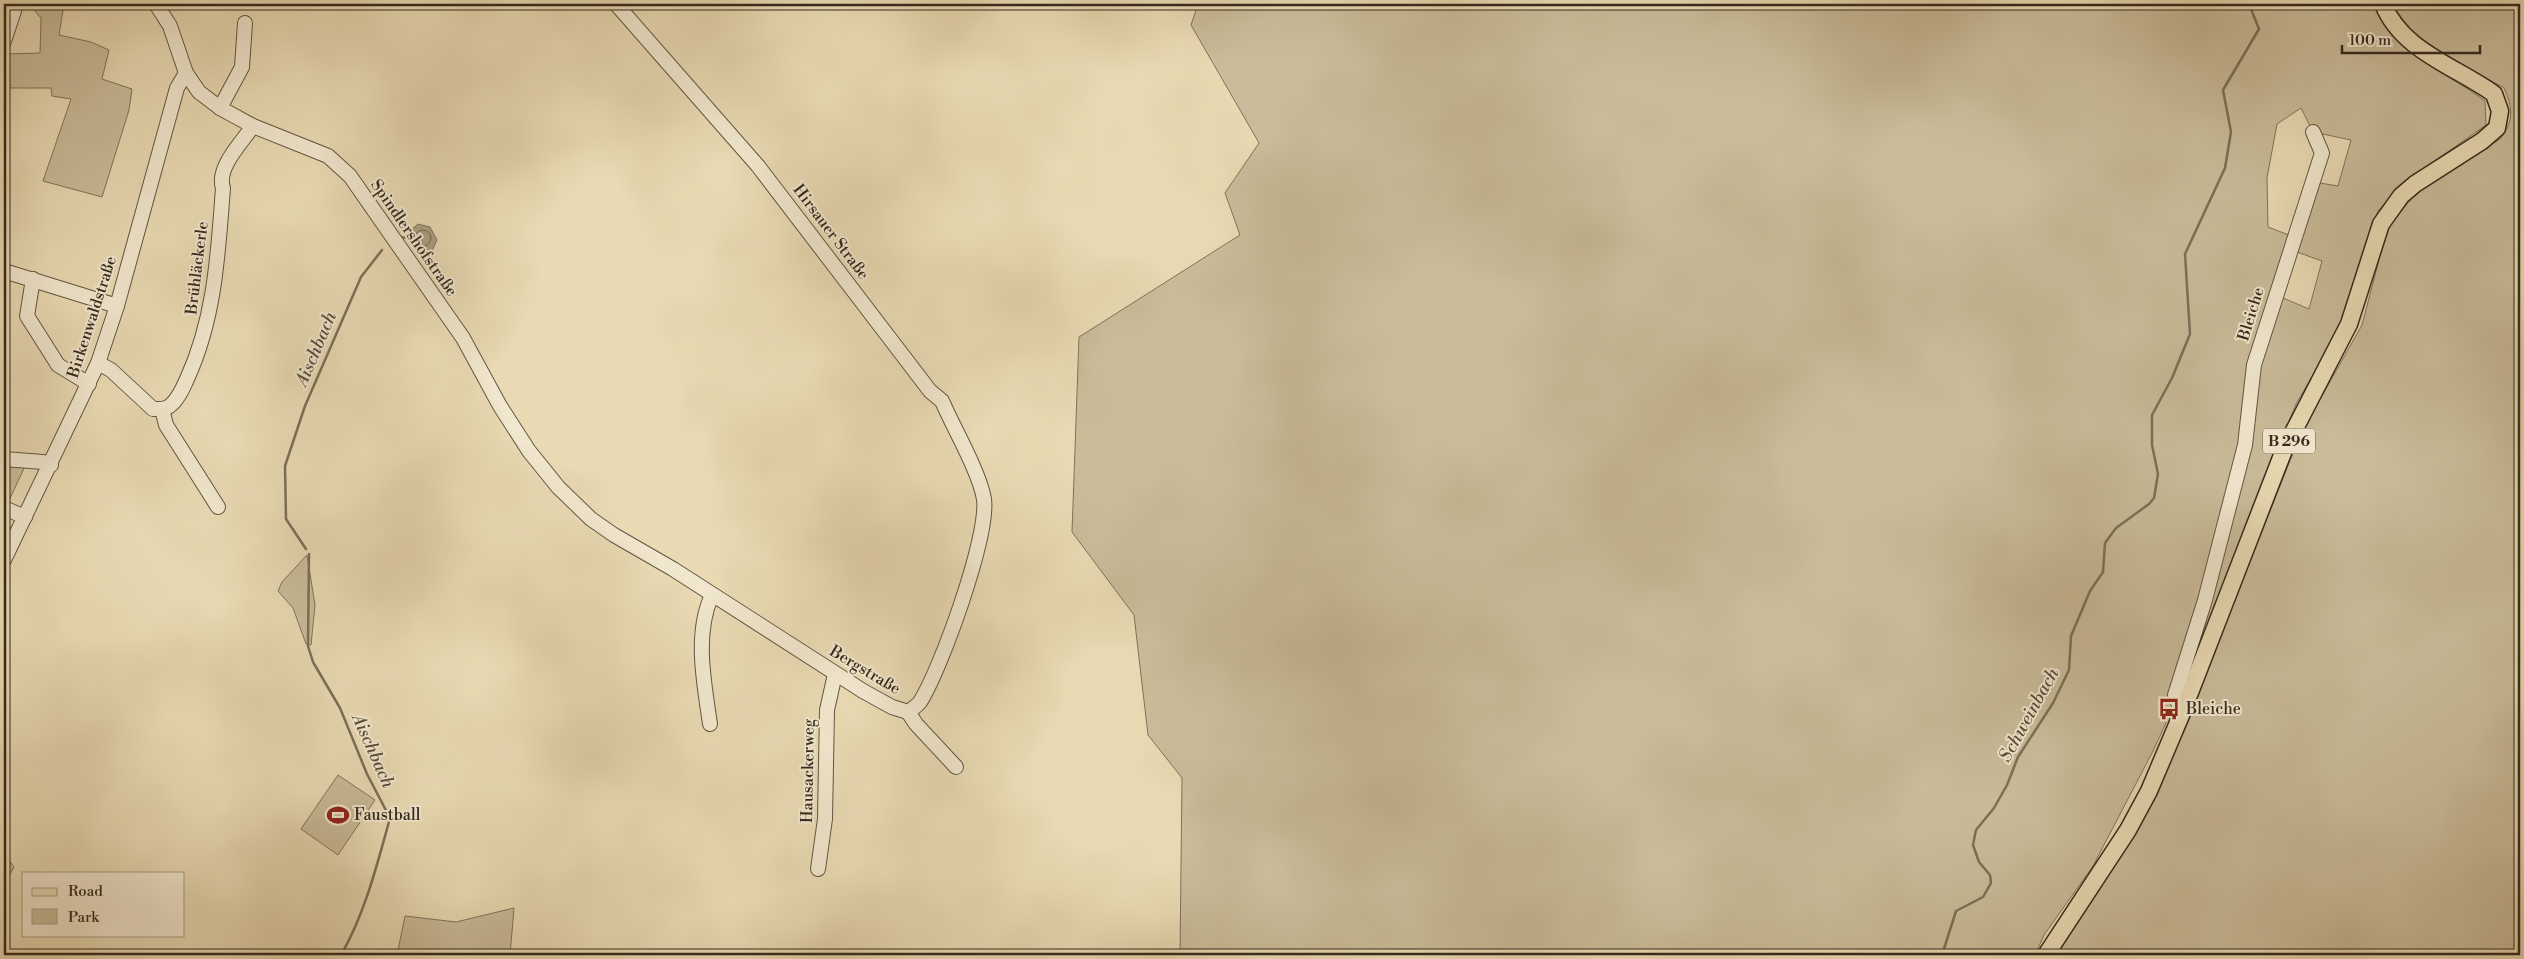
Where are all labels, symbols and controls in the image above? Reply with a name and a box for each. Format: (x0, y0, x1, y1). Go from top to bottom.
scale bar (2342, 22, 2479, 54)
text: 100 m (2349, 31, 2391, 50)
street label: Spindlershofstraße (366, 176, 462, 300)
street label: Hirsauer Straße (789, 180, 873, 284)
street label: Brühläckerle (181, 220, 213, 317)
street label: Birkenwaldstraße (63, 254, 121, 381)
street label: Bleiche (2233, 285, 2269, 344)
water label: Aischbach (289, 307, 342, 392)
road number: B 296 (2263, 428, 2315, 454)
street label: Bergstraße (825, 641, 904, 699)
water label: Schweinbach (1994, 663, 2065, 766)
bus stop icon: Bleiche (2156, 696, 2182, 722)
place label: Bleiche (2185, 699, 2241, 719)
water label: Aischbach (346, 709, 400, 793)
street label: Hausackerweg (797, 718, 819, 823)
sports icon: Faustball (325, 802, 351, 828)
place label: Faustball (354, 805, 421, 825)
legend (22, 872, 185, 936)
text: Road (68, 882, 103, 901)
text: Park (68, 908, 100, 927)

